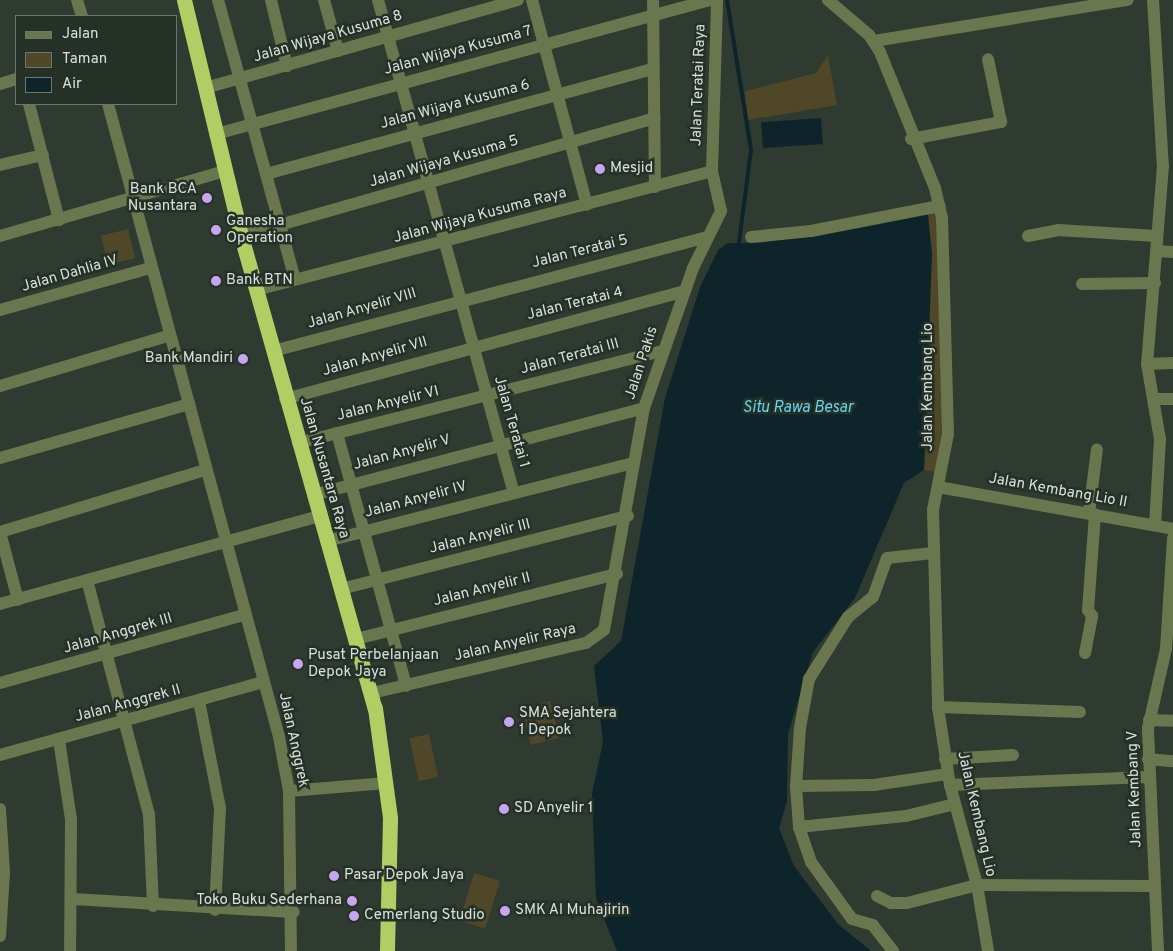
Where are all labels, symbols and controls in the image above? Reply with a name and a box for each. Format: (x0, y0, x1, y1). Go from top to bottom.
street label: Jalan Wijaya Kusuma 8 (251, 7, 405, 67)
legend (15, 15, 178, 105)
street label: Jalan Wijaya Kusuma 7 (382, 22, 534, 80)
street label: Jalan Teratai Raya (688, 23, 710, 147)
text: Jalan (62, 25, 99, 44)
text: Taman (62, 50, 107, 69)
text: Air (62, 75, 82, 94)
street label: Jalan Wijaya Kusuma 6 (378, 76, 532, 134)
street label: Jalan Wijaya Kusuma 5 (367, 132, 521, 192)
place label: Mesjid (610, 160, 653, 178)
marker: Mesjid (594, 163, 606, 175)
place label: Bank BCA Nusantara (128, 180, 197, 215)
street label: Jalan Wijaya Kusuma Raya (391, 184, 569, 248)
marker: Bank BCA Nusantara (201, 192, 213, 204)
place label: Ganesha Operation (226, 212, 293, 247)
marker: Ganesha Operation (210, 224, 222, 236)
street label: Jalan Teratai 5 (530, 231, 630, 273)
street label: Jalan Dahlia IV (20, 252, 120, 296)
place label: Bank BTN (226, 272, 293, 290)
marker: Bank BTN (210, 275, 222, 287)
street label: Jalan Teratai 4 (525, 283, 625, 325)
street label: Jalan Anyelir VIII (305, 285, 419, 333)
street label: Jalan Kembang Lio (920, 323, 938, 451)
street label: Jalan Pakis (622, 324, 662, 402)
street label: Jalan Anyelir VII (320, 333, 430, 381)
street label: Jalan Teratai III (518, 335, 622, 379)
place label: Bank Mandiri (145, 350, 233, 368)
marker: Bank Mandiri (237, 353, 249, 365)
street label: Jalan Teratai 1 (489, 374, 533, 470)
street label: Jalan Anyelir VI (335, 382, 441, 426)
street label: Jalan Nusantara Raya (295, 395, 353, 541)
water label: Situ Rawa Besar (743, 398, 853, 418)
street label: Jalan Anyelir V (351, 431, 453, 475)
street label: Jalan Kembang Lio II (987, 470, 1129, 512)
street label: Jalan Anyelir IV (363, 478, 469, 522)
street label: Jalan Anyelir III (427, 516, 533, 558)
street label: Jalan Anyelir II (431, 569, 533, 611)
street label: Jalan Anggrek III (61, 610, 175, 658)
street label: Jalan Anyelir Raya (452, 620, 578, 666)
place label: Pusat Perbelanjaan Depok Jaya (308, 646, 439, 681)
marker: Pusat Perbelanjaan Depok Jaya (292, 658, 304, 670)
street label: Jalan Anggrek II (73, 681, 183, 727)
street label: Jalan Anggrek (274, 691, 312, 789)
place label: SMA Sejahtera 1 Depok (519, 704, 617, 739)
marker: SMA Sejahtera 1 Depok (503, 716, 515, 728)
street label: Jalan Kembang V (1124, 730, 1146, 848)
street label: Jalan Kembang Lio (953, 749, 999, 879)
place label: SD Anyelir 1 (514, 800, 594, 818)
marker: SD Anyelir 1 (498, 803, 510, 815)
place label: Pasar Depok Jaya (344, 867, 464, 885)
marker: Pasar Depok Jaya (328, 870, 340, 882)
place label: Toko Buku Sederhana (196, 892, 342, 910)
marker: Toko Buku Sederhana (346, 895, 358, 907)
place label: SMK Al Muhajirin (515, 902, 630, 920)
marker: SMK Al Muhajirin (499, 905, 511, 917)
place label: Cemerlang Studio (364, 907, 485, 925)
marker: Cemerlang Studio (348, 910, 360, 922)

